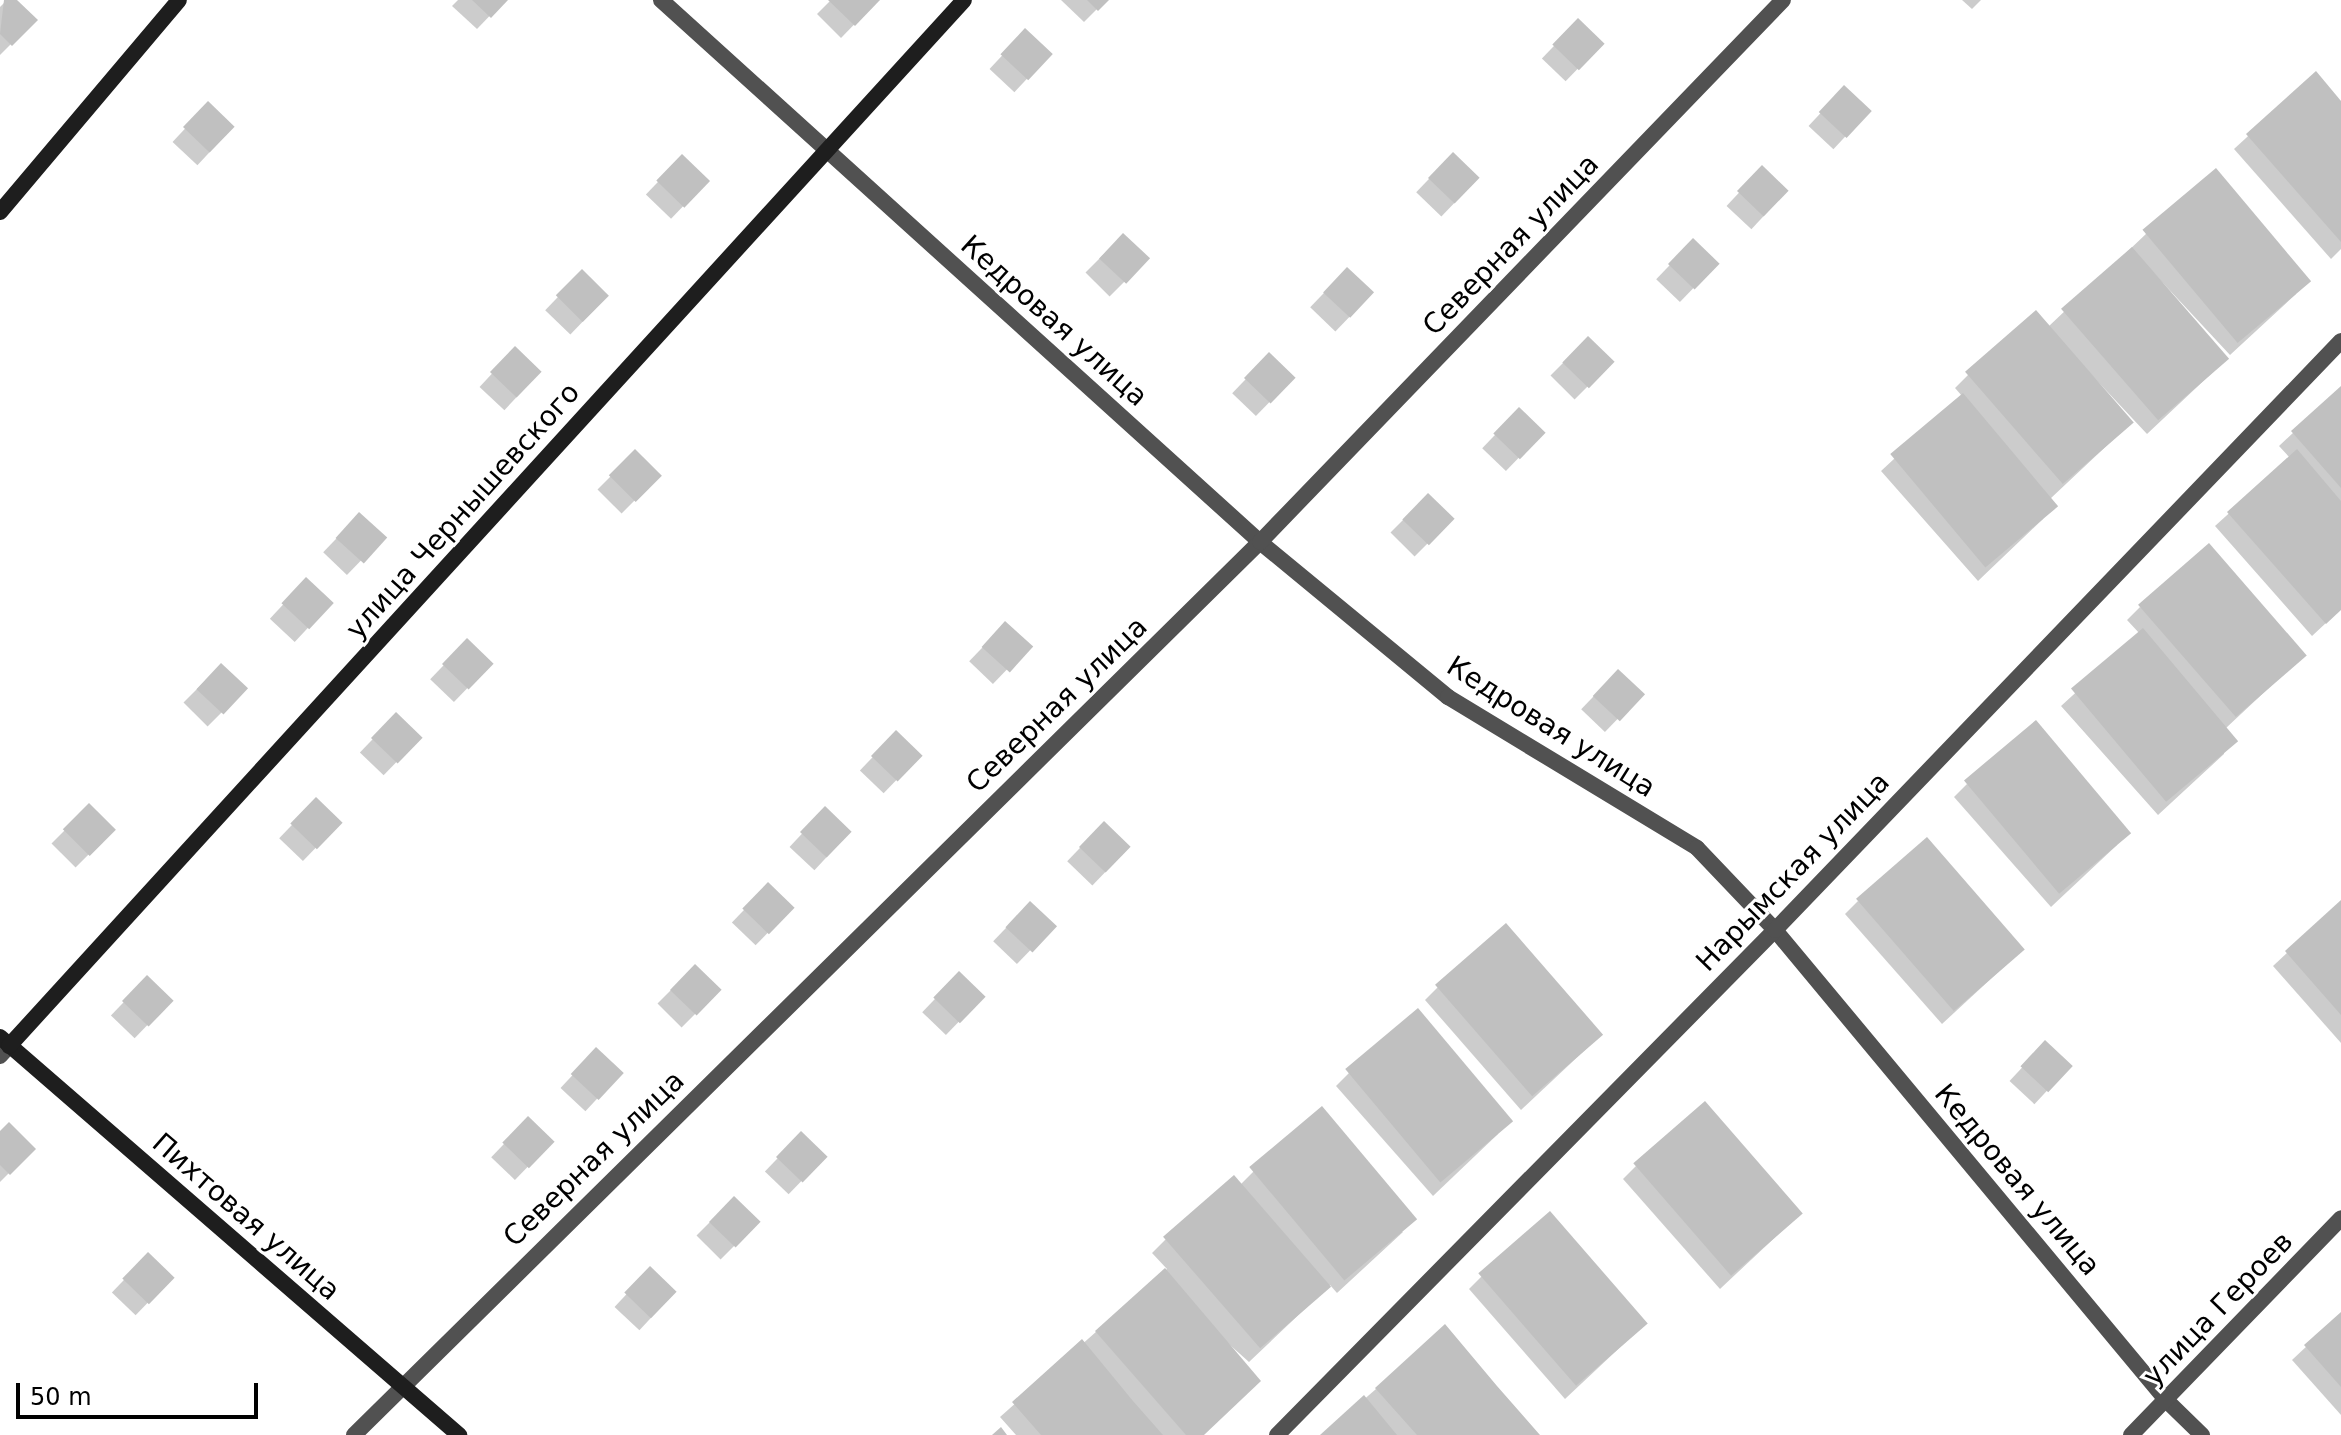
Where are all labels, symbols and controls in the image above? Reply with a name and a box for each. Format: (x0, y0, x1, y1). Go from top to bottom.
street label: Северная улица (1416, 148, 1606, 342)
street label: Кедровая улица (954, 228, 1154, 414)
street label: улица Чернышевского (339, 376, 587, 646)
street label: Северная улица (960, 610, 1154, 800)
street label: Кедровая улица (1440, 649, 1662, 805)
street label: Нарымская улица (1689, 766, 1897, 978)
street label: Северная улица (497, 1064, 691, 1254)
street label: Кедровая улица (1927, 1077, 2107, 1283)
street label: Пихтовая улица (145, 1126, 347, 1308)
street label: улица Героев (2136, 1225, 2300, 1393)
scale bar (20, 1367, 262, 1417)
text: 50 m (30, 1383, 92, 1411)

